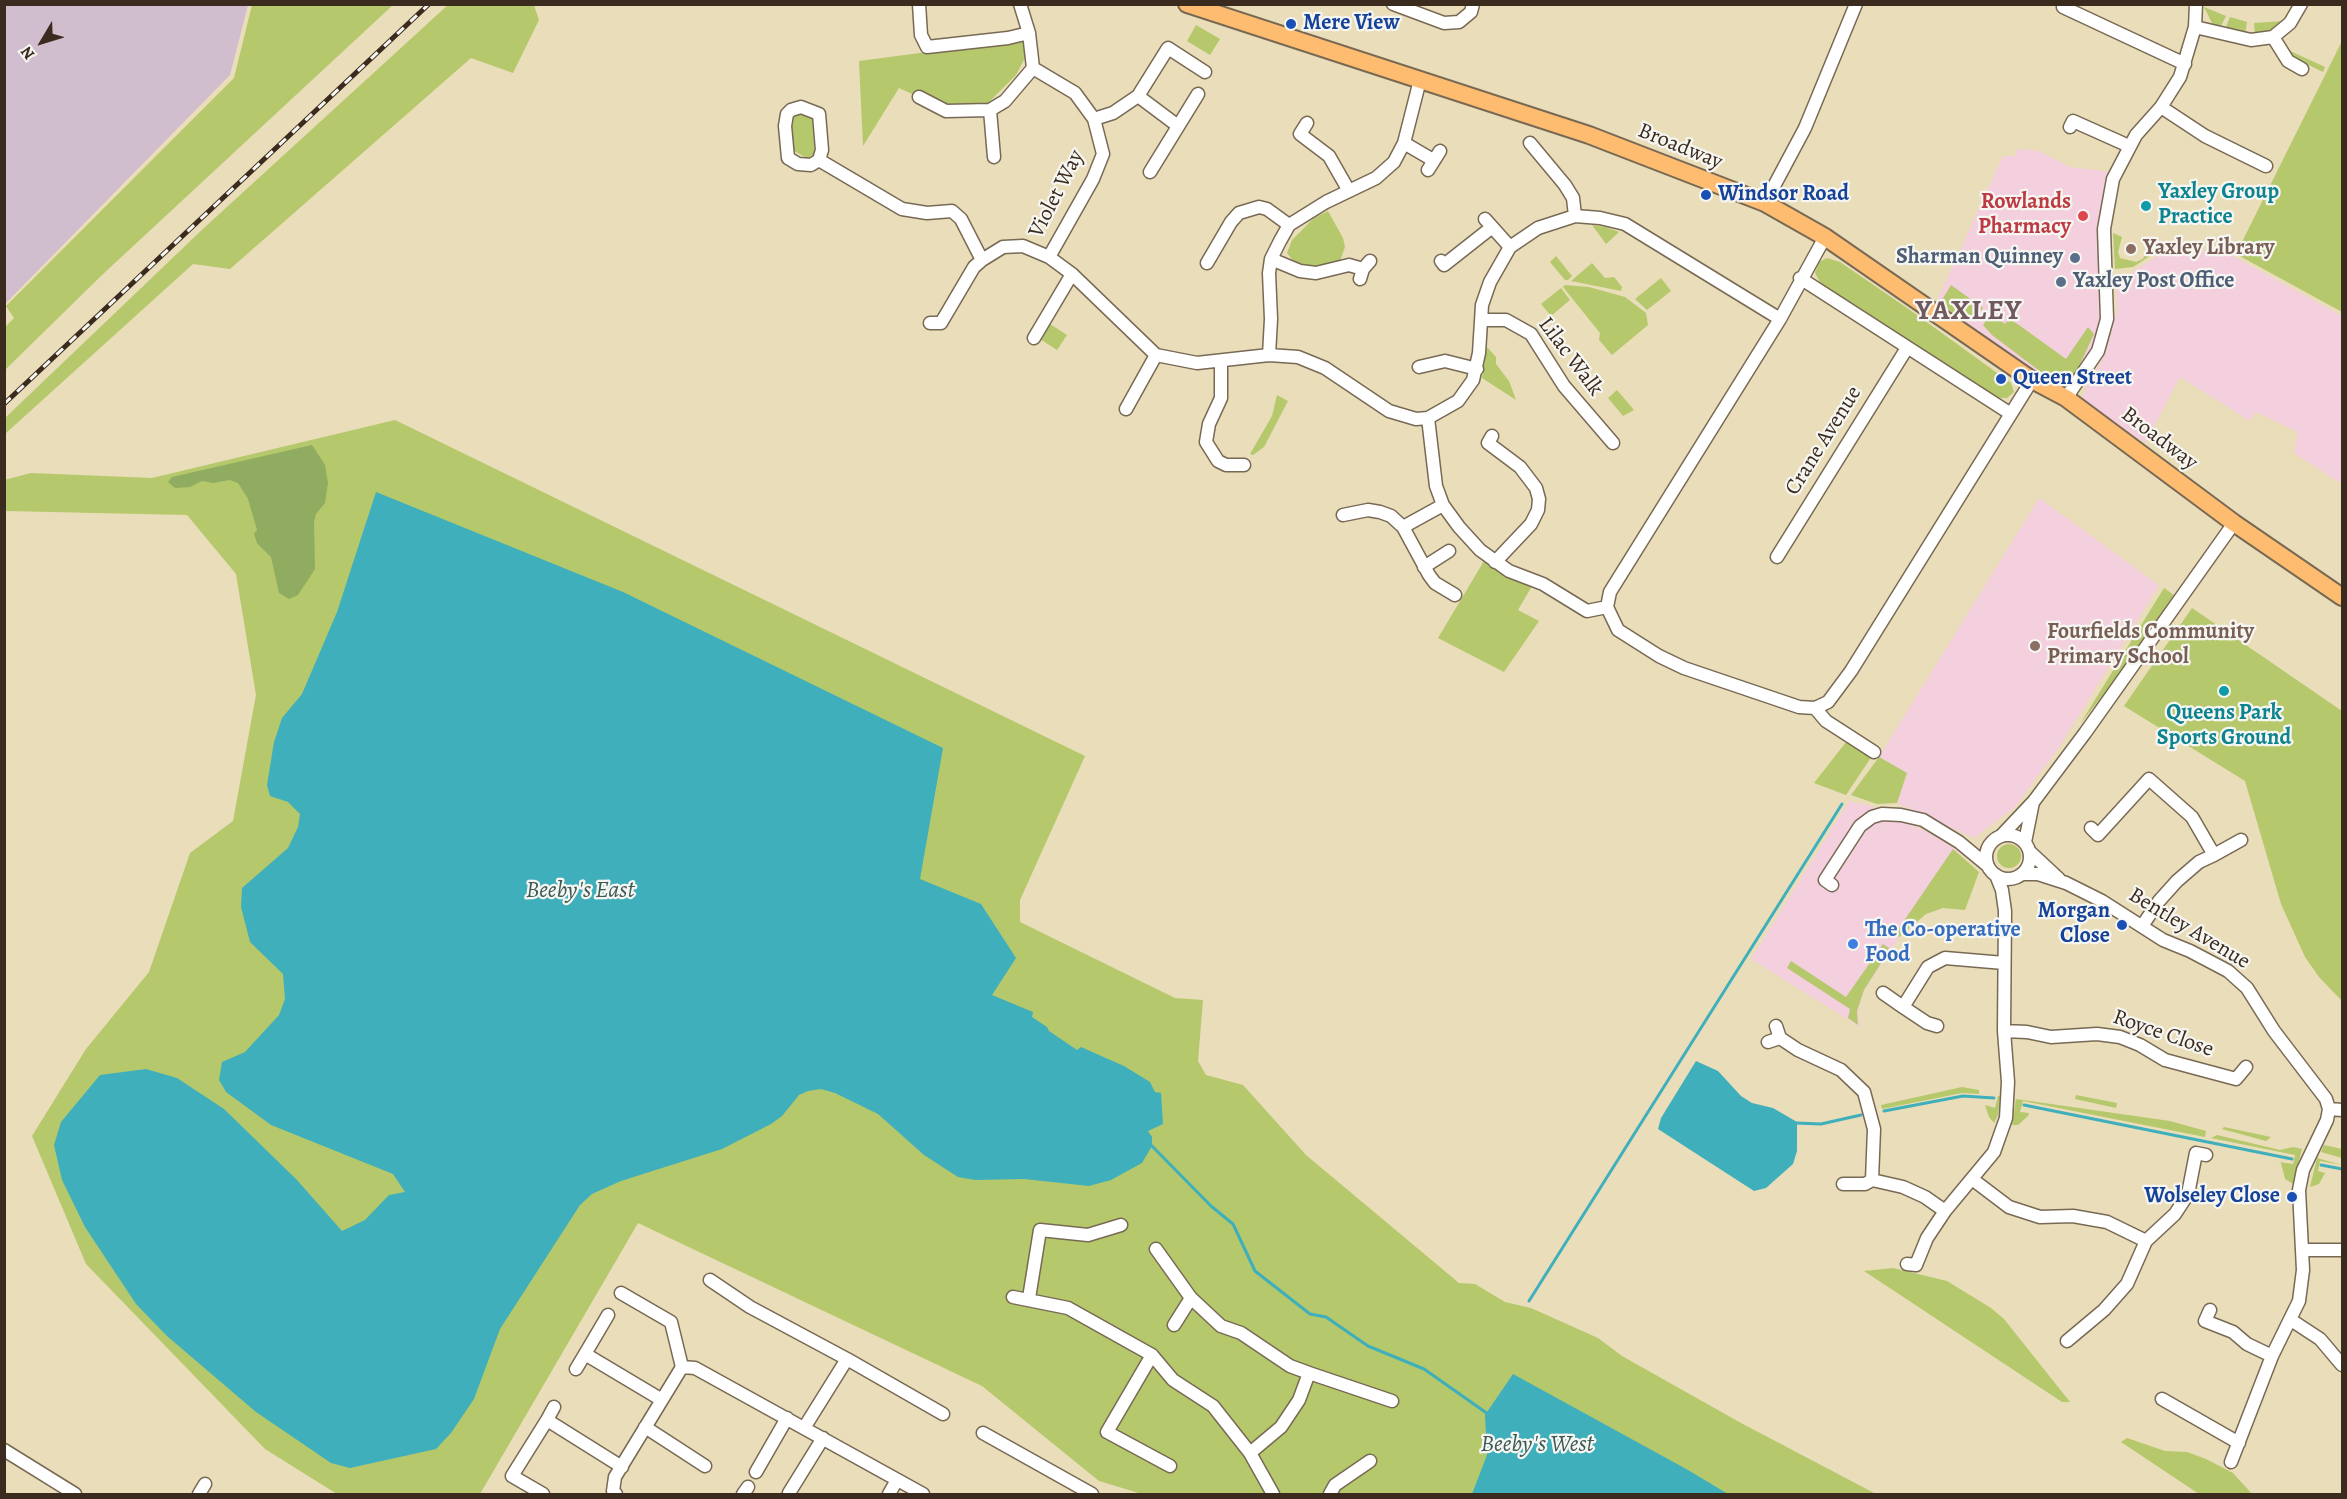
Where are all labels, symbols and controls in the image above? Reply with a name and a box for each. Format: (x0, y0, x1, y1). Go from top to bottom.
place label: Mere View (1303, 11, 1400, 37)
north arrow (12, 12, 72, 72)
marker: Mere View (1284, 17, 1298, 31)
text: N (16, 42, 40, 64)
street label: Broadway (1634, 118, 1726, 176)
street label: Violet Way (1024, 146, 1090, 242)
place label: Yaxley Group Practice (2158, 180, 2279, 231)
place label: Windsor Road (1718, 182, 1849, 208)
marker: Windsor Road (1699, 188, 1713, 202)
place label: Rowlands Pharmacy (1978, 190, 2071, 242)
marker: Yaxley Group Practice (2139, 199, 2153, 213)
marker: Rowlands Pharmacy (2076, 209, 2090, 223)
place label: Yaxley Library (2143, 236, 2275, 262)
marker: Yaxley Library (2124, 242, 2138, 256)
place label: Sharman Quinney (1896, 245, 2063, 271)
marker: Sharman Quinney (2068, 251, 2082, 265)
place label: Yaxley Post Office (2073, 269, 2235, 295)
marker: Yaxley Post Office (2054, 275, 2068, 289)
district label: YAXLEY (1915, 295, 2023, 329)
street label: Lilac Walk (1532, 312, 1608, 402)
place label: Queen Street (2013, 366, 2132, 392)
marker: Queen Street (1994, 372, 2008, 386)
street label: Crane Avenue (1780, 382, 1868, 500)
street label: Broadway (2116, 402, 2202, 476)
place label: Fourfields Community Primary School (2047, 620, 2254, 672)
marker: Fourfields Community Primary School (2028, 639, 2042, 653)
marker: Queens Park Sports Ground (2217, 684, 2231, 698)
place label: Queens Park Sports Ground (2157, 701, 2291, 752)
water label: Beeby's East (526, 877, 634, 905)
street label: Bentley Avenue (2123, 882, 2255, 976)
place label: Morgan Close (2037, 899, 2110, 950)
place label: The Co-operative Food (1865, 918, 2021, 969)
marker: Morgan Close (2115, 918, 2129, 932)
marker: The Co-operative Food (1846, 937, 1860, 951)
street label: Royce Close (2109, 1004, 2217, 1064)
place label: Wolseley Close (2144, 1184, 2280, 1210)
marker: Wolseley Close (2285, 1190, 2299, 1204)
water label: Beeby's West (1481, 1431, 1593, 1459)

